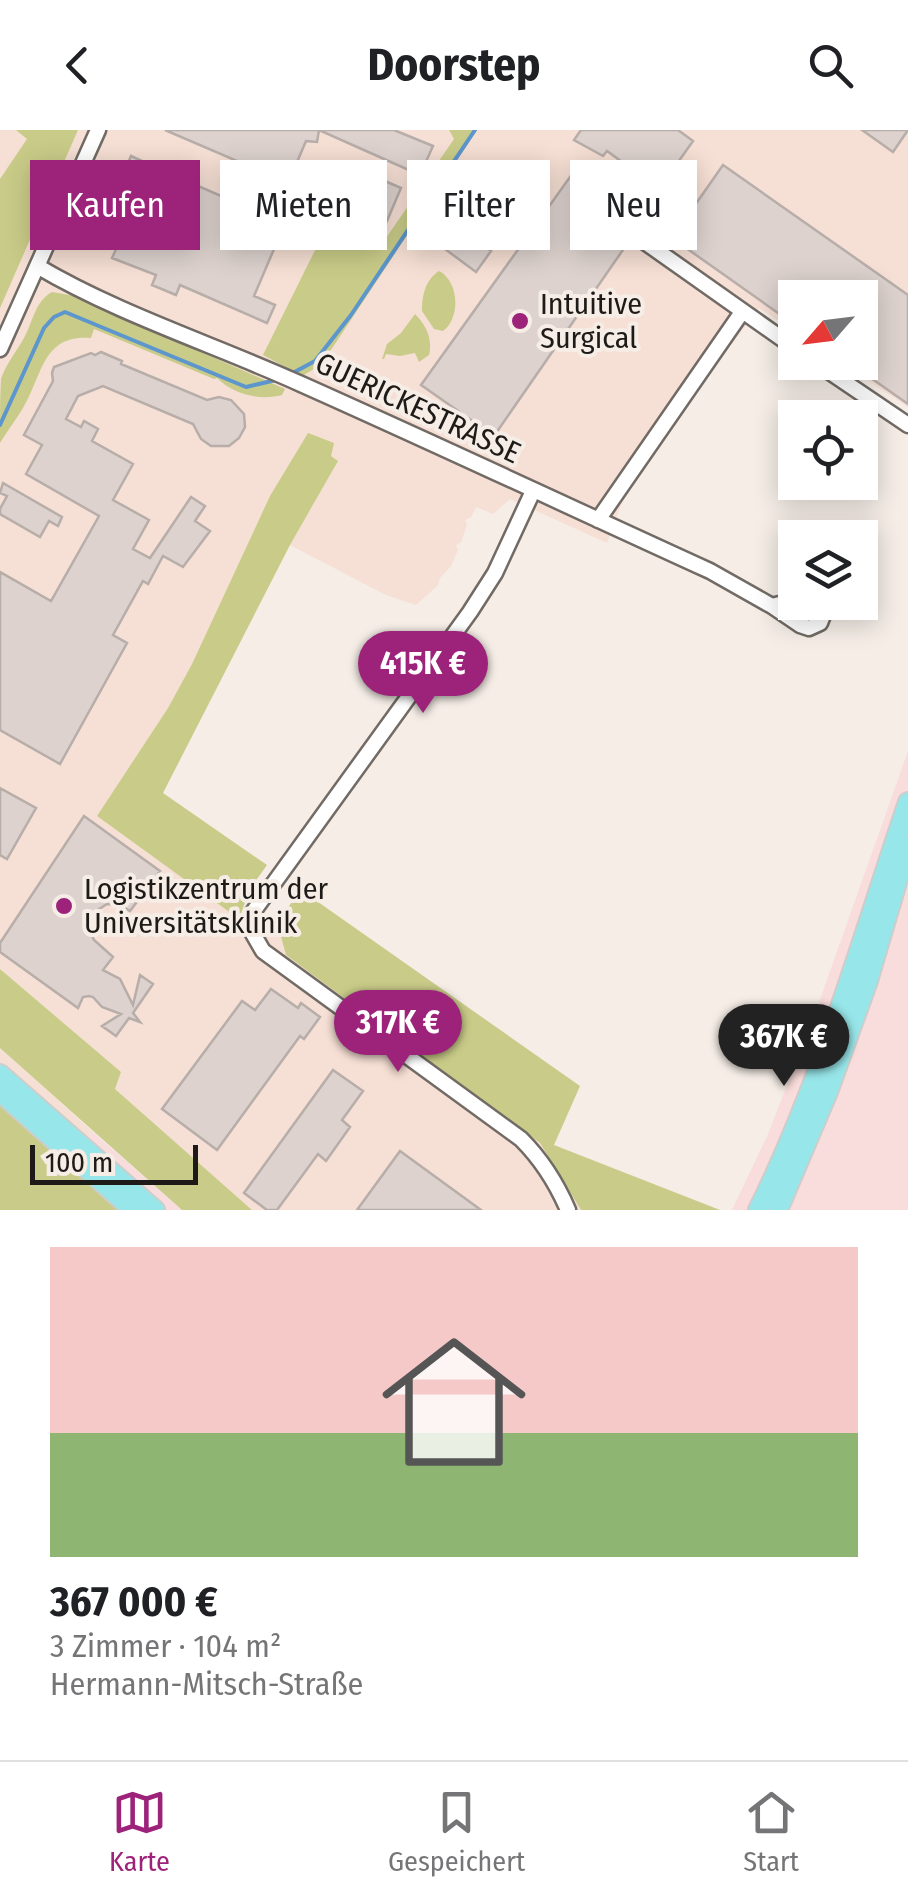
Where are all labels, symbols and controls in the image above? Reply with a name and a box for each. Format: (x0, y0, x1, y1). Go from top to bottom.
icon: back (50, 38, 105, 93)
text: Doorstep (368, 38, 540, 92)
icon: search (803, 38, 858, 93)
chip: Kaufen (30, 160, 200, 250)
chip: Mieten (220, 160, 387, 250)
chip: Filter (407, 160, 550, 250)
chip: Neu (570, 160, 697, 250)
north arrow (778, 280, 878, 380)
map controls (778, 280, 878, 620)
place label: Intuitive Surgical (540, 286, 642, 356)
marker: Intuitive Surgical (509, 310, 531, 332)
street label: GUERICKESTRASSE (310, 345, 526, 471)
button: locate (778, 400, 878, 500)
button: layers (778, 520, 878, 620)
pin: 415K € (342, 631, 504, 716)
text: 415K € (380, 644, 466, 682)
place label: Logistikzentrum der Universitätsklinik (84, 871, 328, 941)
marker: Logistikzentrum der Universitätsklinik (53, 895, 75, 917)
pin: 317K € (317, 990, 479, 1075)
text: 317K € (356, 1003, 440, 1041)
pin: 367K € (703, 1004, 865, 1089)
text: 367K € (740, 1017, 828, 1055)
scale bar (30, 1140, 198, 1184)
text: 100 m (45, 1146, 113, 1179)
icon: home (364, 1312, 544, 1492)
text: 367 000 € (50, 1577, 218, 1627)
text: 3 Zimmer · 104 m² (50, 1627, 281, 1665)
text: Hermann-Mitsch-Straße (50, 1665, 363, 1703)
tab: Karte (109, 1785, 170, 1878)
tab: Gespeichert (388, 1785, 525, 1878)
tab: Start (743, 1785, 799, 1878)

